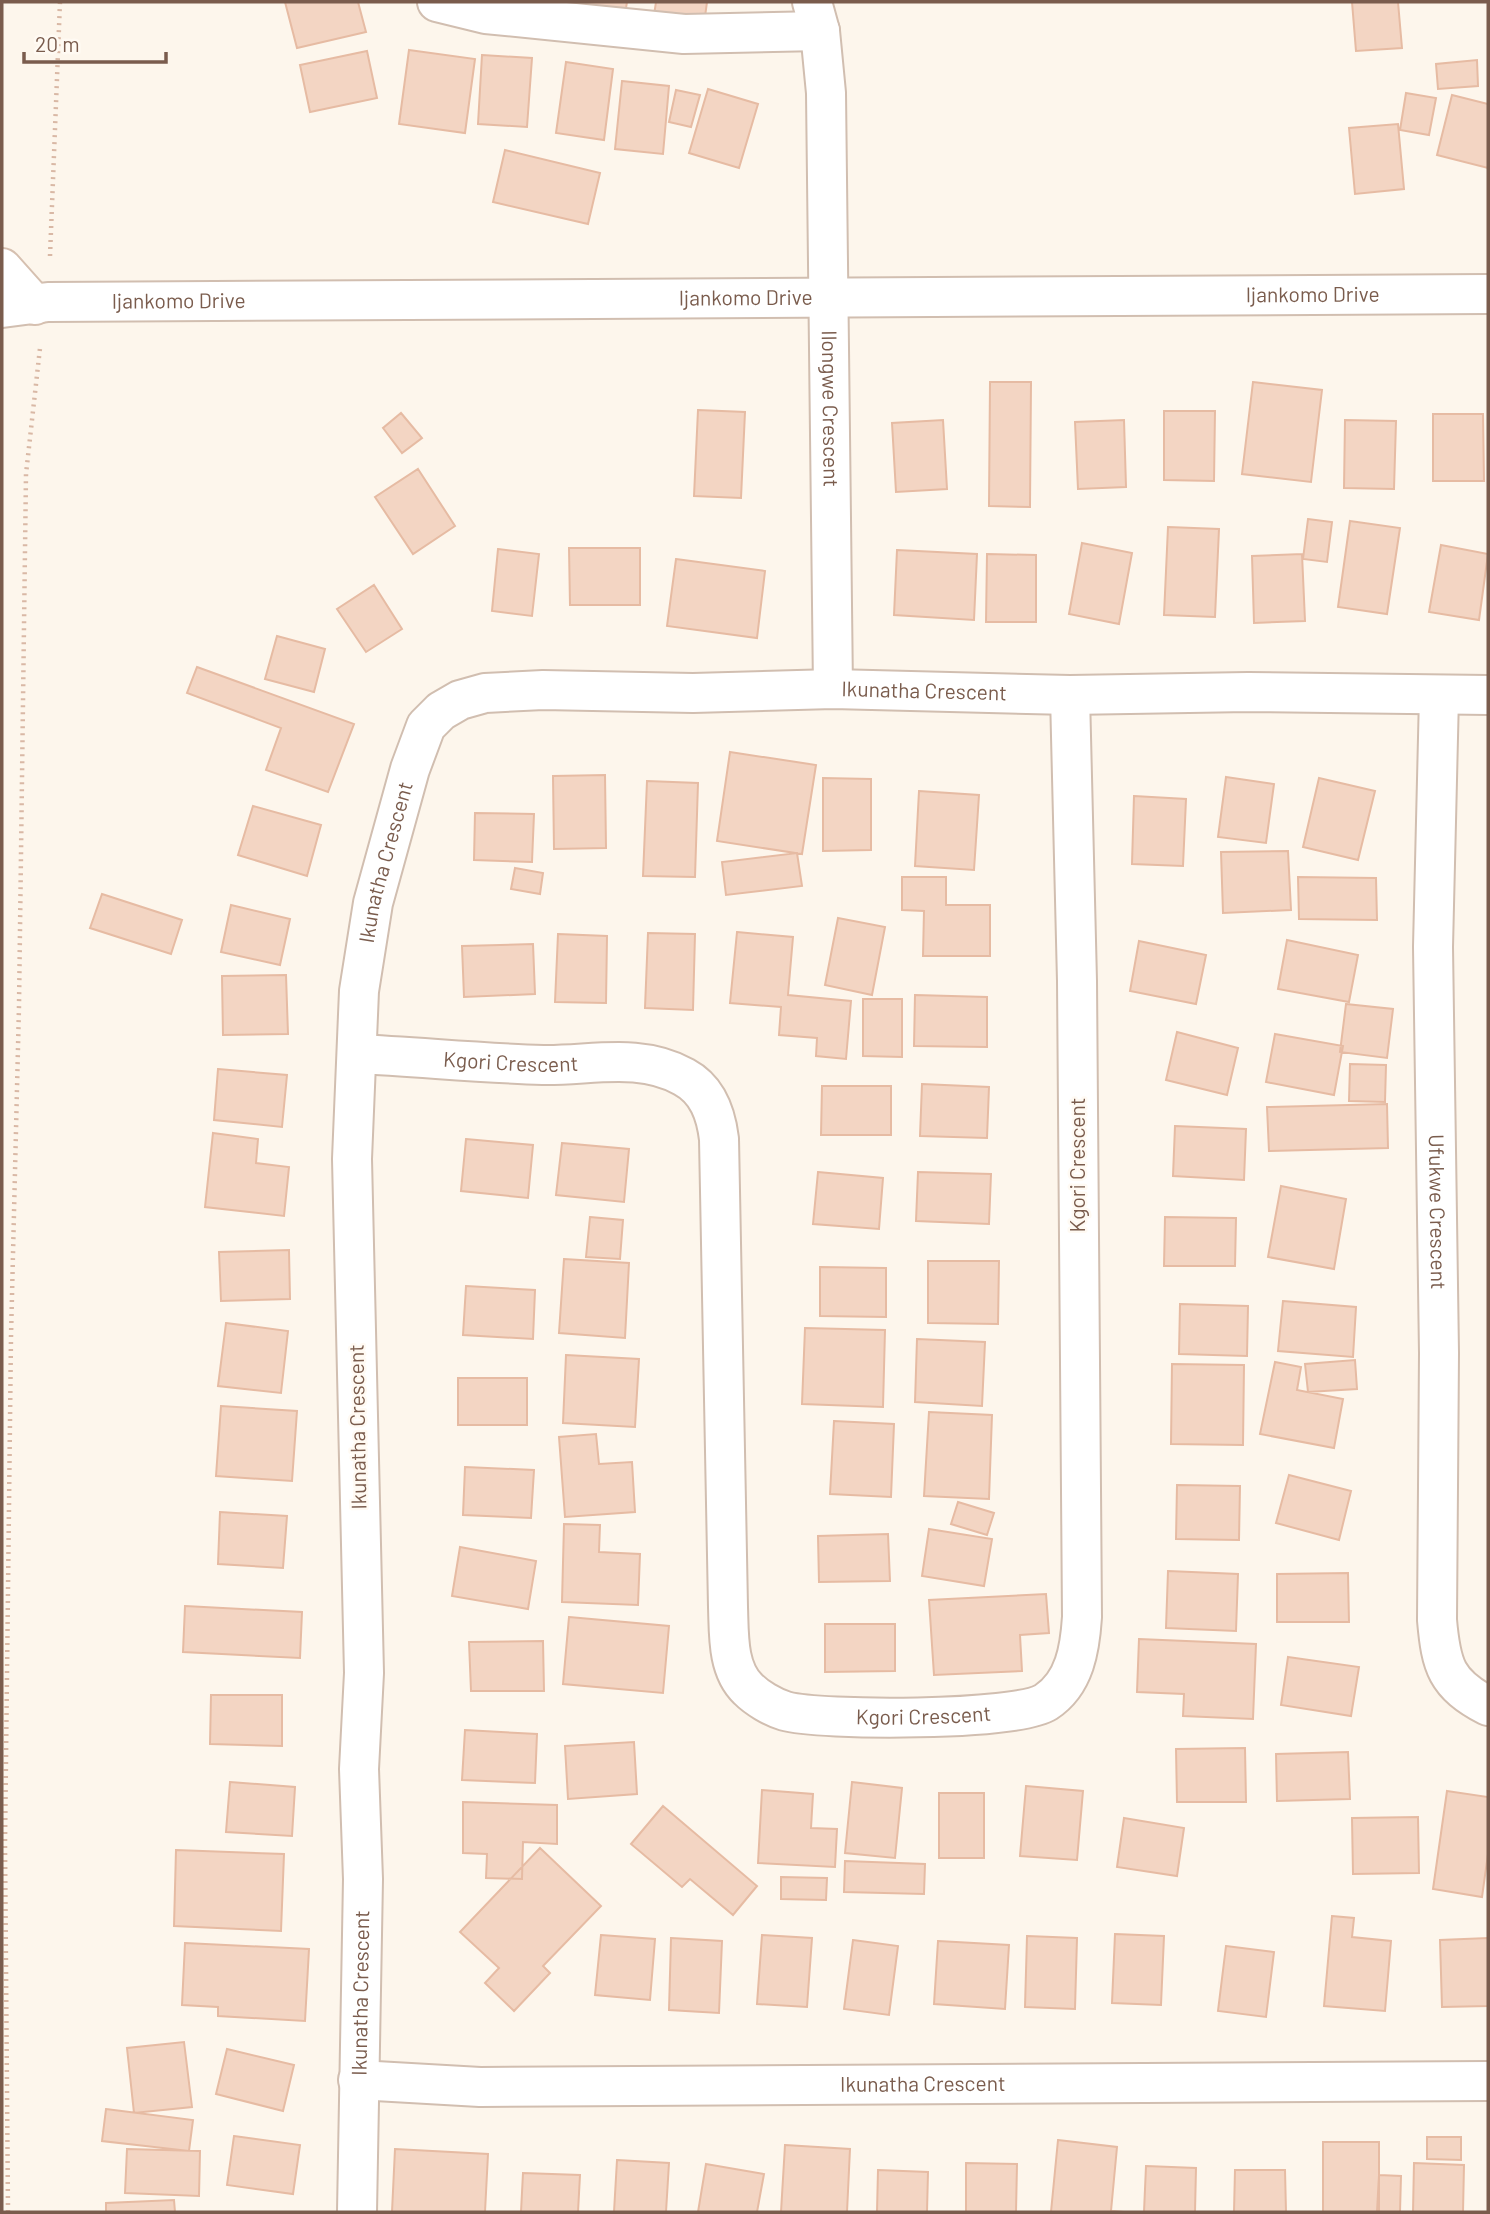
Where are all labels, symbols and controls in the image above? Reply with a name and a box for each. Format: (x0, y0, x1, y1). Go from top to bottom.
scale bar (24, 21, 166, 65)
text: 20 m (35, 31, 80, 56)
street label: Ijankomo Drive (1246, 281, 1380, 306)
street label: Ijankomo Drive (679, 284, 813, 309)
street label: Ijankomo Drive (112, 287, 246, 313)
street label: Ilongwe Crescent (818, 330, 845, 487)
street label: Ikunatha Crescent (841, 675, 1007, 704)
street label: Ikunatha Crescent (353, 779, 417, 945)
street label: Kgori Crescent (443, 1045, 579, 1076)
street label: Kgori Crescent (1064, 1098, 1089, 1232)
street label: Ufukwe Crescent (1425, 1134, 1452, 1290)
street label: Ikunatha Crescent (343, 1344, 370, 1510)
street label: Kgori Crescent (856, 1700, 992, 1729)
street label: Ikunatha Crescent (345, 1910, 373, 2076)
street label: Ikunatha Crescent (840, 2070, 1006, 2096)

